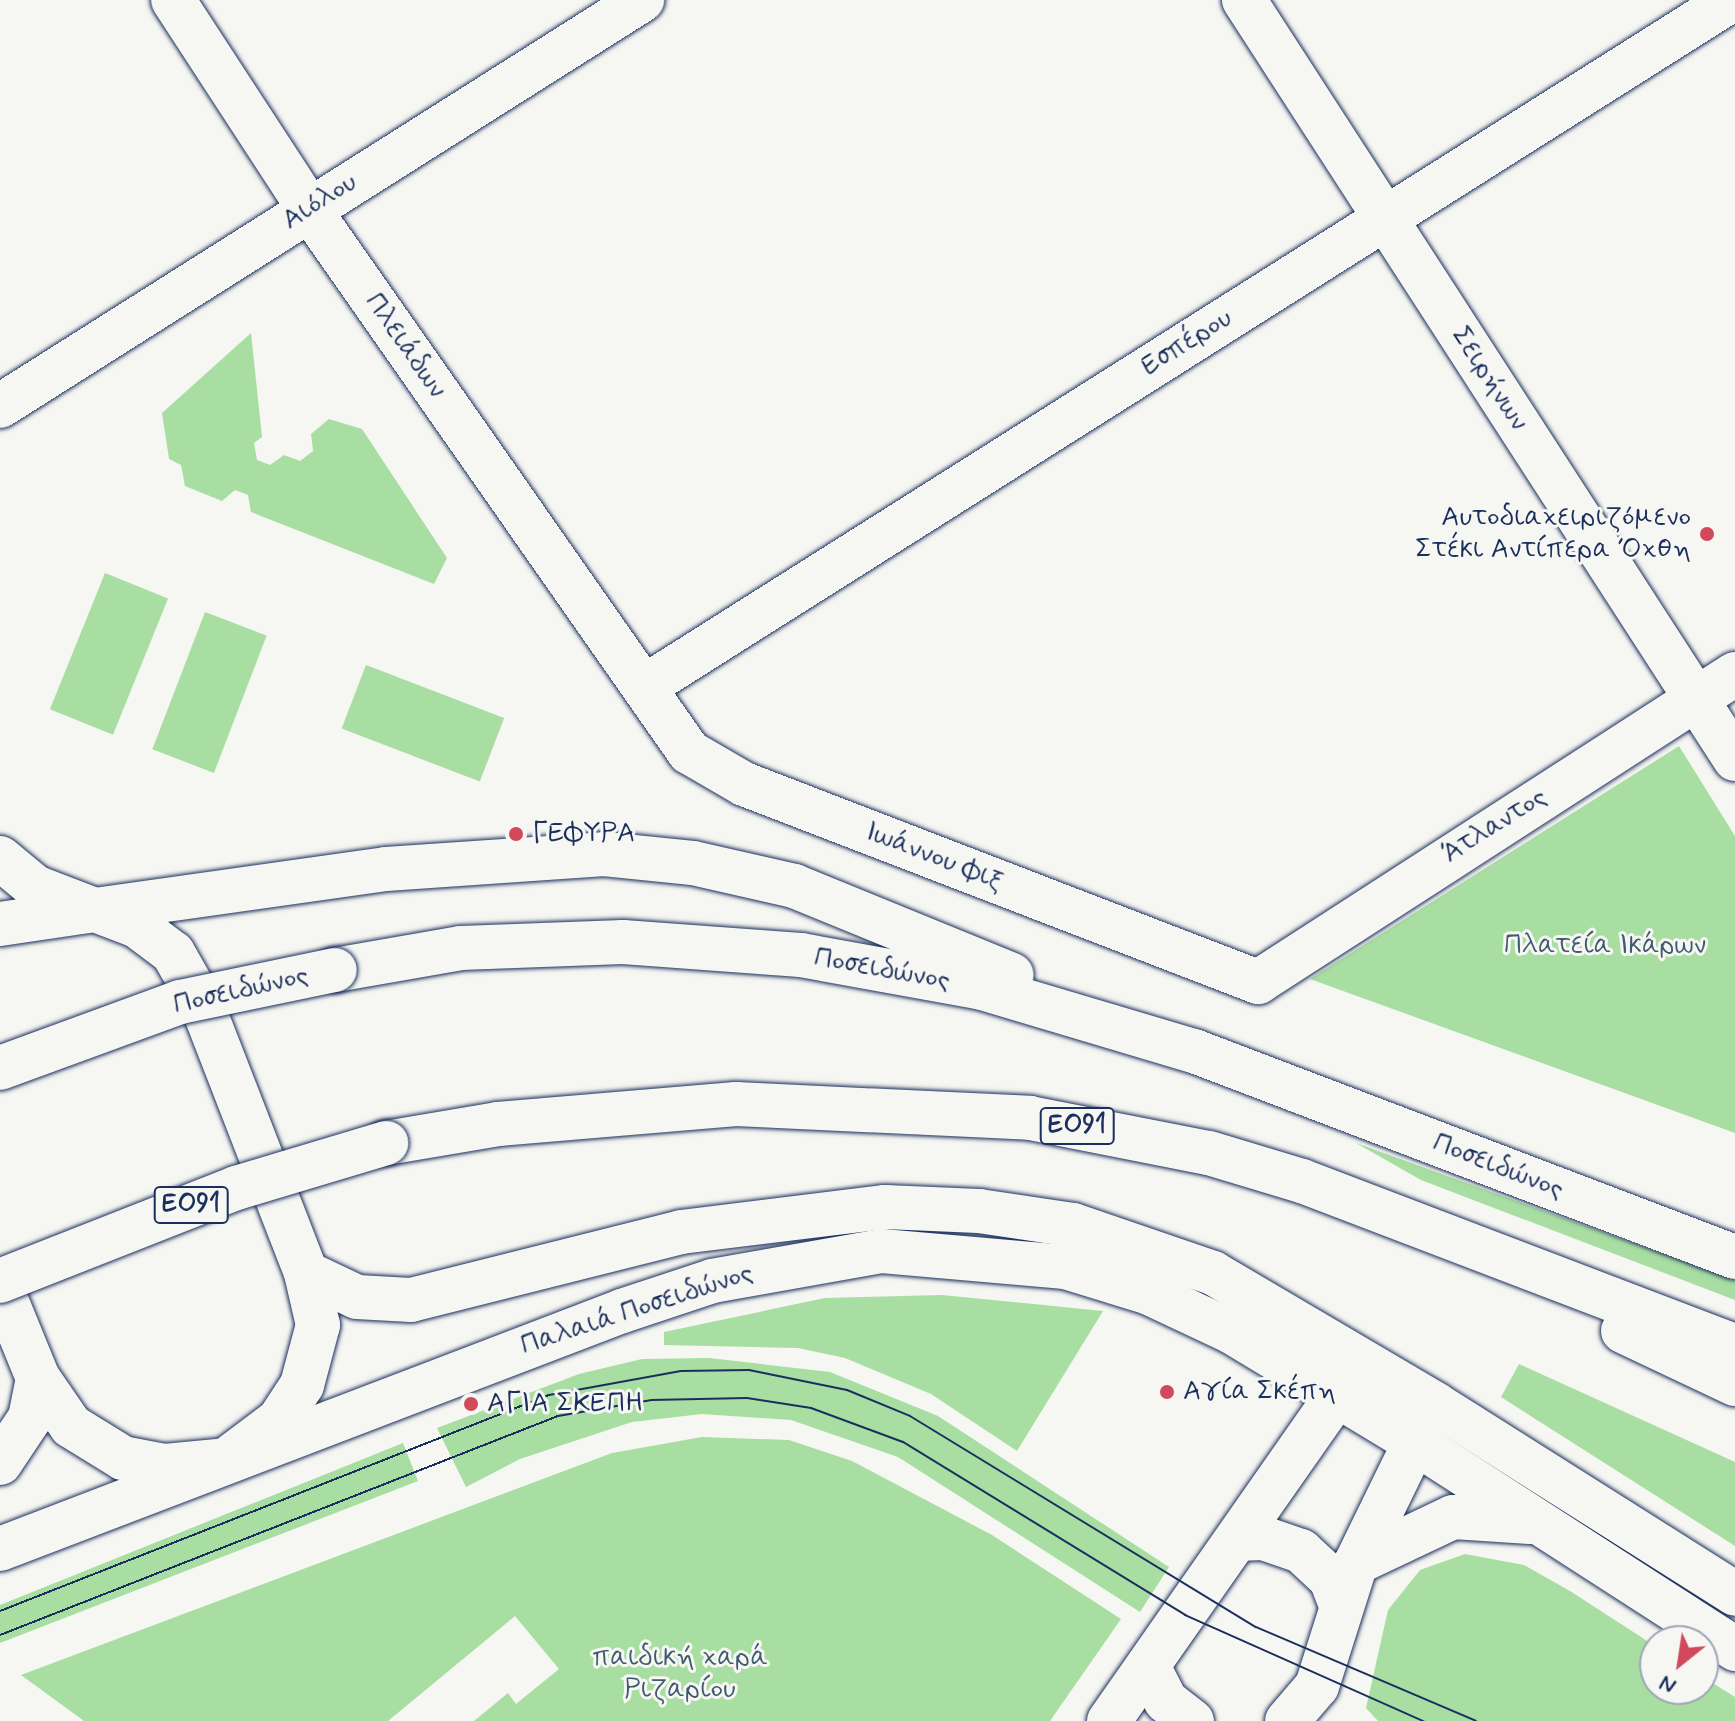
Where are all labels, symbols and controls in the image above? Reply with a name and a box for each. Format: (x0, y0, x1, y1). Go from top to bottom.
street label: Αιόλου (276, 166, 364, 238)
street label: Πλειάδων (357, 287, 453, 405)
street label: Εσπέρου (1135, 302, 1239, 384)
street label: Σειρήνων (1443, 321, 1535, 437)
place label: Αυτοδιαχειριζόμενο Στέκι Αντίπερα Όχθη (1415, 501, 1691, 567)
marker: Αυτοδιαχειριζόμενο Στέκι Αντίπερα Όχθη (1698, 525, 1716, 543)
street label: Άτλαντος (1437, 781, 1553, 871)
street label: Ιωάννου Φιξ (860, 815, 1008, 899)
place label: ΓΕΦΥΡΑ (532, 817, 635, 851)
marker: ΓΕΦΥΡΑ (507, 825, 525, 843)
park label: Πλατεία Ικάρων (1504, 929, 1706, 963)
street label: Ποσειδώνος (811, 942, 953, 998)
street label: Ποσειδώνος (170, 959, 312, 1023)
road number: ΕΟ91 (1039, 1104, 1115, 1148)
street label: Ποσειδώνος (1428, 1127, 1568, 1207)
road number: ΕΟ91 (153, 1183, 229, 1227)
street label: Παλαιά Ποσειδώνος (517, 1257, 757, 1363)
place label: Αγία Σκέπη (1183, 1375, 1336, 1409)
marker: Αγία Σκέπη (1158, 1383, 1176, 1401)
place label: ΑΓΙΑ ΣΚΕΠΗ (487, 1387, 643, 1421)
marker: ΑΓΙΑ ΣΚΕΠΗ (462, 1395, 480, 1413)
north arrow (1639, 1625, 1719, 1705)
park label: παιδική χαρά Ριζαρίου (592, 1641, 768, 1707)
text: N (1655, 1668, 1681, 1700)

